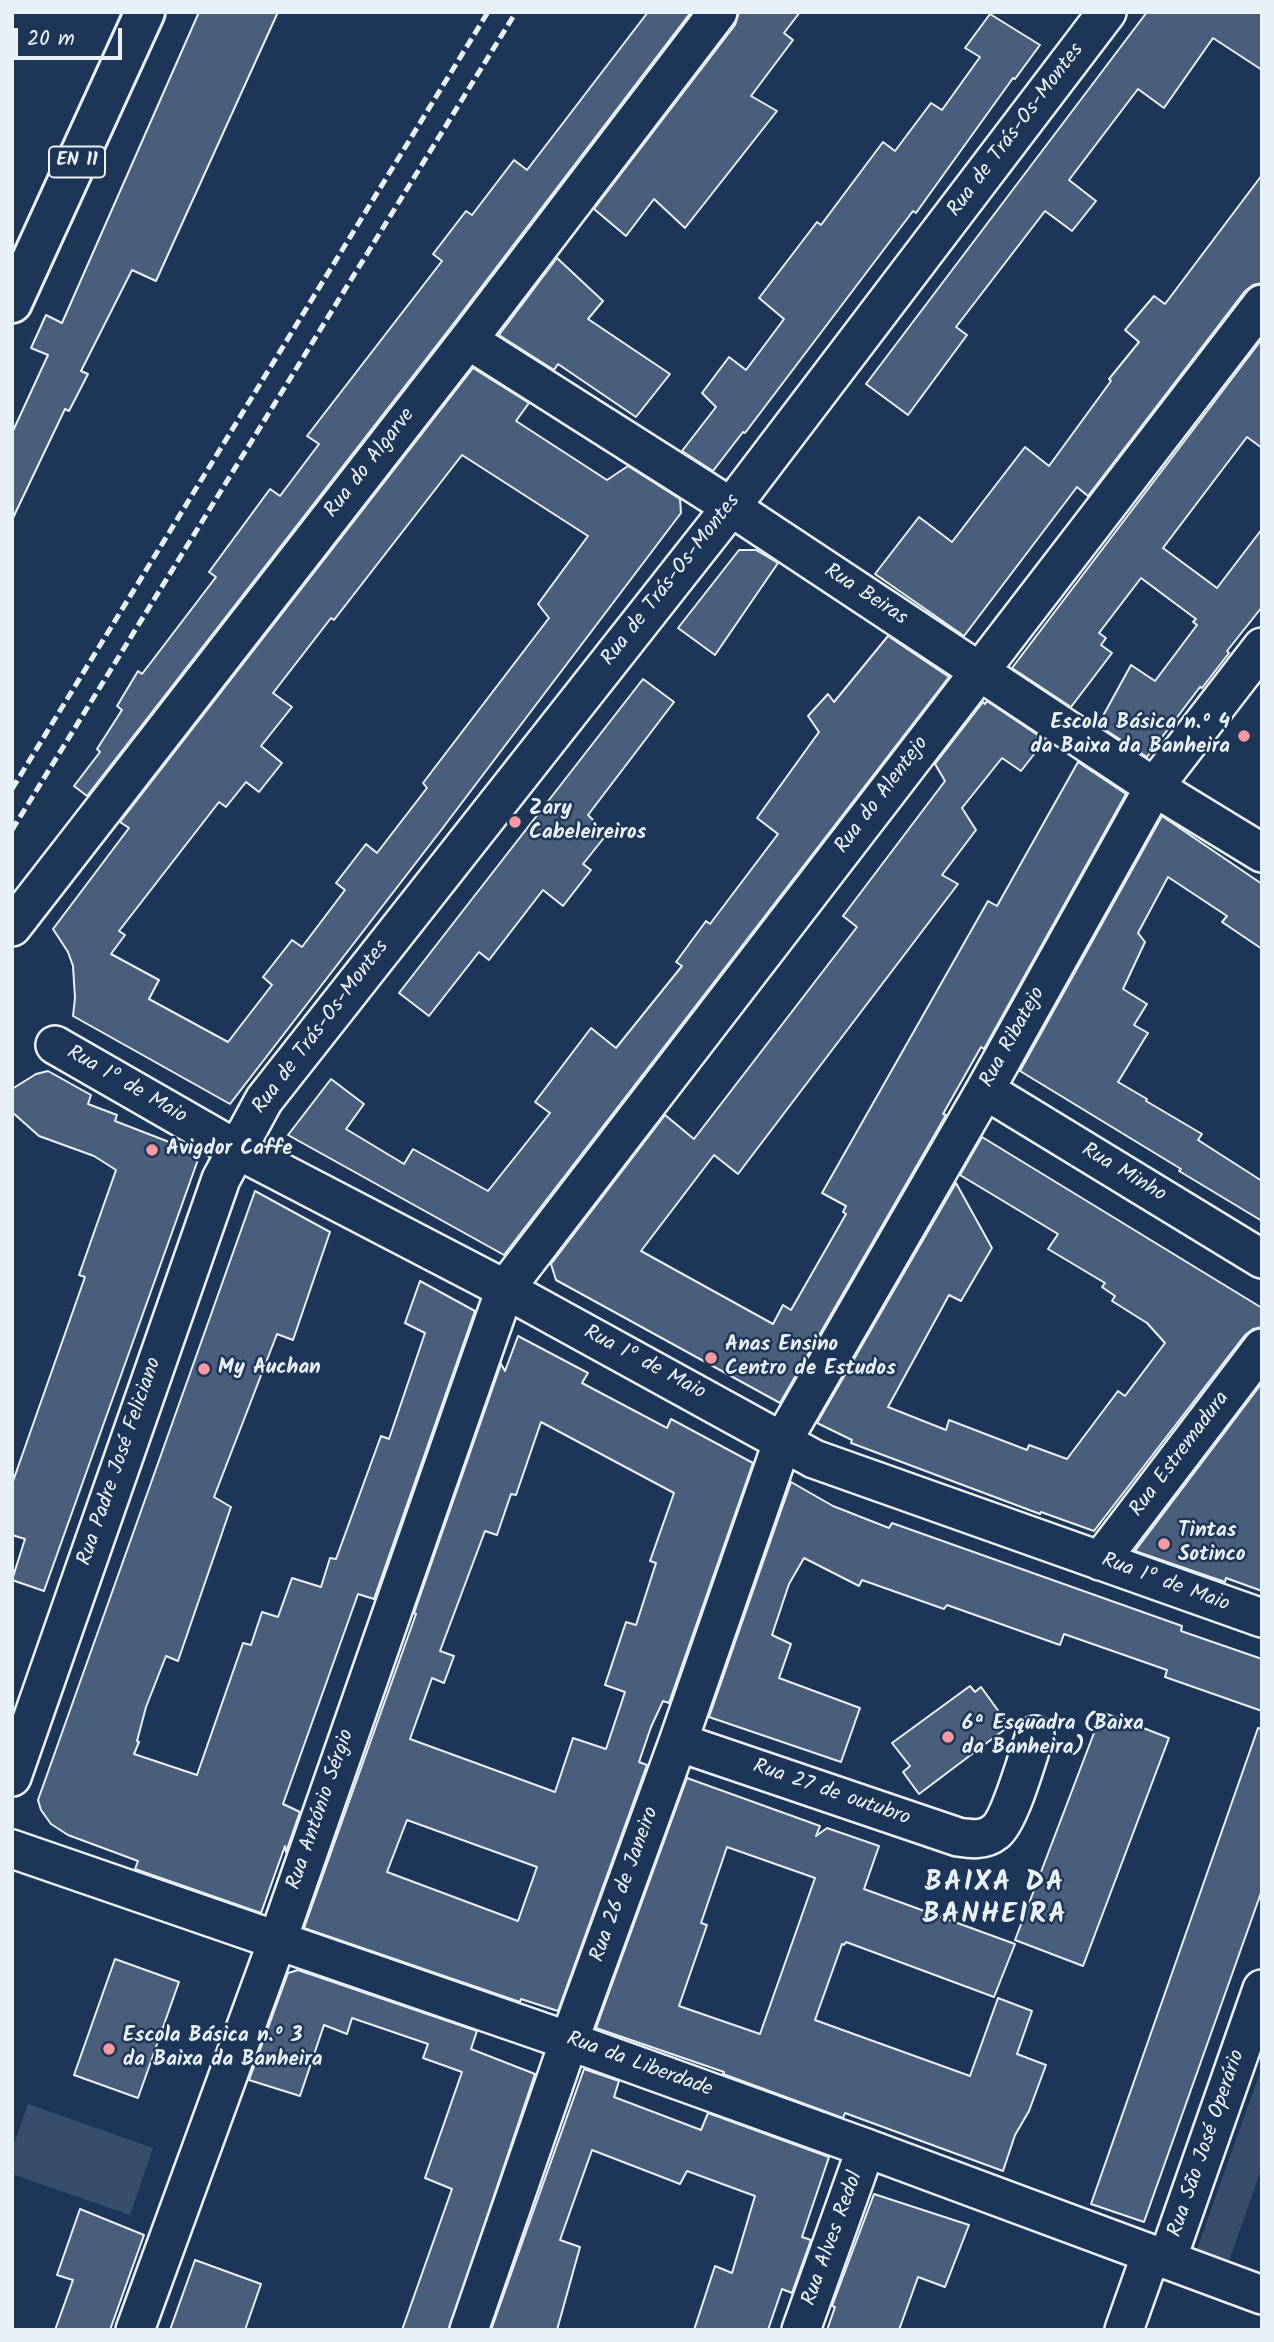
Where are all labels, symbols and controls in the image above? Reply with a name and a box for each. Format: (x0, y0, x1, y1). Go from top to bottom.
scale bar (18, 14, 126, 58)
text: 20 m (27, 23, 75, 56)
street label: Rua de Trás-Os-Montes (943, 39, 1091, 223)
road number: EN 11 (49, 146, 105, 178)
street label: Rua do Algarve (320, 404, 422, 524)
street label: Rua de Trás-Os-Montes (597, 490, 747, 672)
street label: Rua Beiras (819, 560, 911, 632)
place label: Escola Básica n.º 4 da Baixa da Banheira (1030, 711, 1230, 761)
marker: Escola Básica n.º 4 da Baixa da Banheira (1236, 728, 1252, 744)
street label: Rua do Alentejo (831, 733, 935, 859)
place label: Zary Cabeleireiros (529, 797, 646, 847)
marker: Zary Cabeleireiros (507, 814, 523, 830)
street label: Rua de Trás-Os-Montes (248, 936, 396, 1120)
street label: Rua Ribatejo (976, 983, 1052, 1093)
street label: Rua 1º de Maio (61, 1041, 191, 1131)
place label: Avigdor Caffe (166, 1137, 292, 1163)
street label: Rua Minho (1076, 1139, 1170, 1209)
marker: Avigdor Caffe (144, 1142, 160, 1158)
street label: Rua 1º de Maio (579, 1321, 709, 1407)
place label: Anas Ensino Centro de Estudos (725, 1333, 896, 1383)
marker: Anas Ensino Centro de Estudos (703, 1350, 719, 1366)
street label: Rua Padre José Feliciano (74, 1355, 168, 1569)
place label: My Auchan (218, 1356, 321, 1382)
marker: My Auchan (196, 1361, 212, 1377)
street label: Rua Estremadura (1126, 1387, 1236, 1523)
place label: Tintas Sotinco (1178, 1519, 1246, 1569)
marker: Tintas Sotinco (1156, 1536, 1172, 1552)
street label: Rua 1º de Maio (1098, 1549, 1232, 1619)
place label: 6ª Esquadra (Baixa da Banheira) (962, 1712, 1144, 1762)
street label: Rua António Sérgio (283, 1726, 361, 1894)
marker: 6ª Esquadra (Baixa da Banheira) (940, 1729, 956, 1745)
street label: Rua 27 de outubro (749, 1755, 913, 1833)
street label: Rua 26 de Janeiro (586, 1804, 666, 1966)
district label: BAIXA DA BANHEIRA (923, 1868, 1067, 1934)
place label: Escola Básica n.º 3 da Baixa da Banheira (123, 2024, 323, 2074)
street label: Rua da Liberdade (563, 2028, 715, 2104)
marker: Escola Básica n.º 3 da Baixa da Banheira (101, 2041, 117, 2057)
street label: Rua São José Operário (1164, 2047, 1252, 2241)
street label: Rua Alves Redol (798, 2168, 870, 2310)

